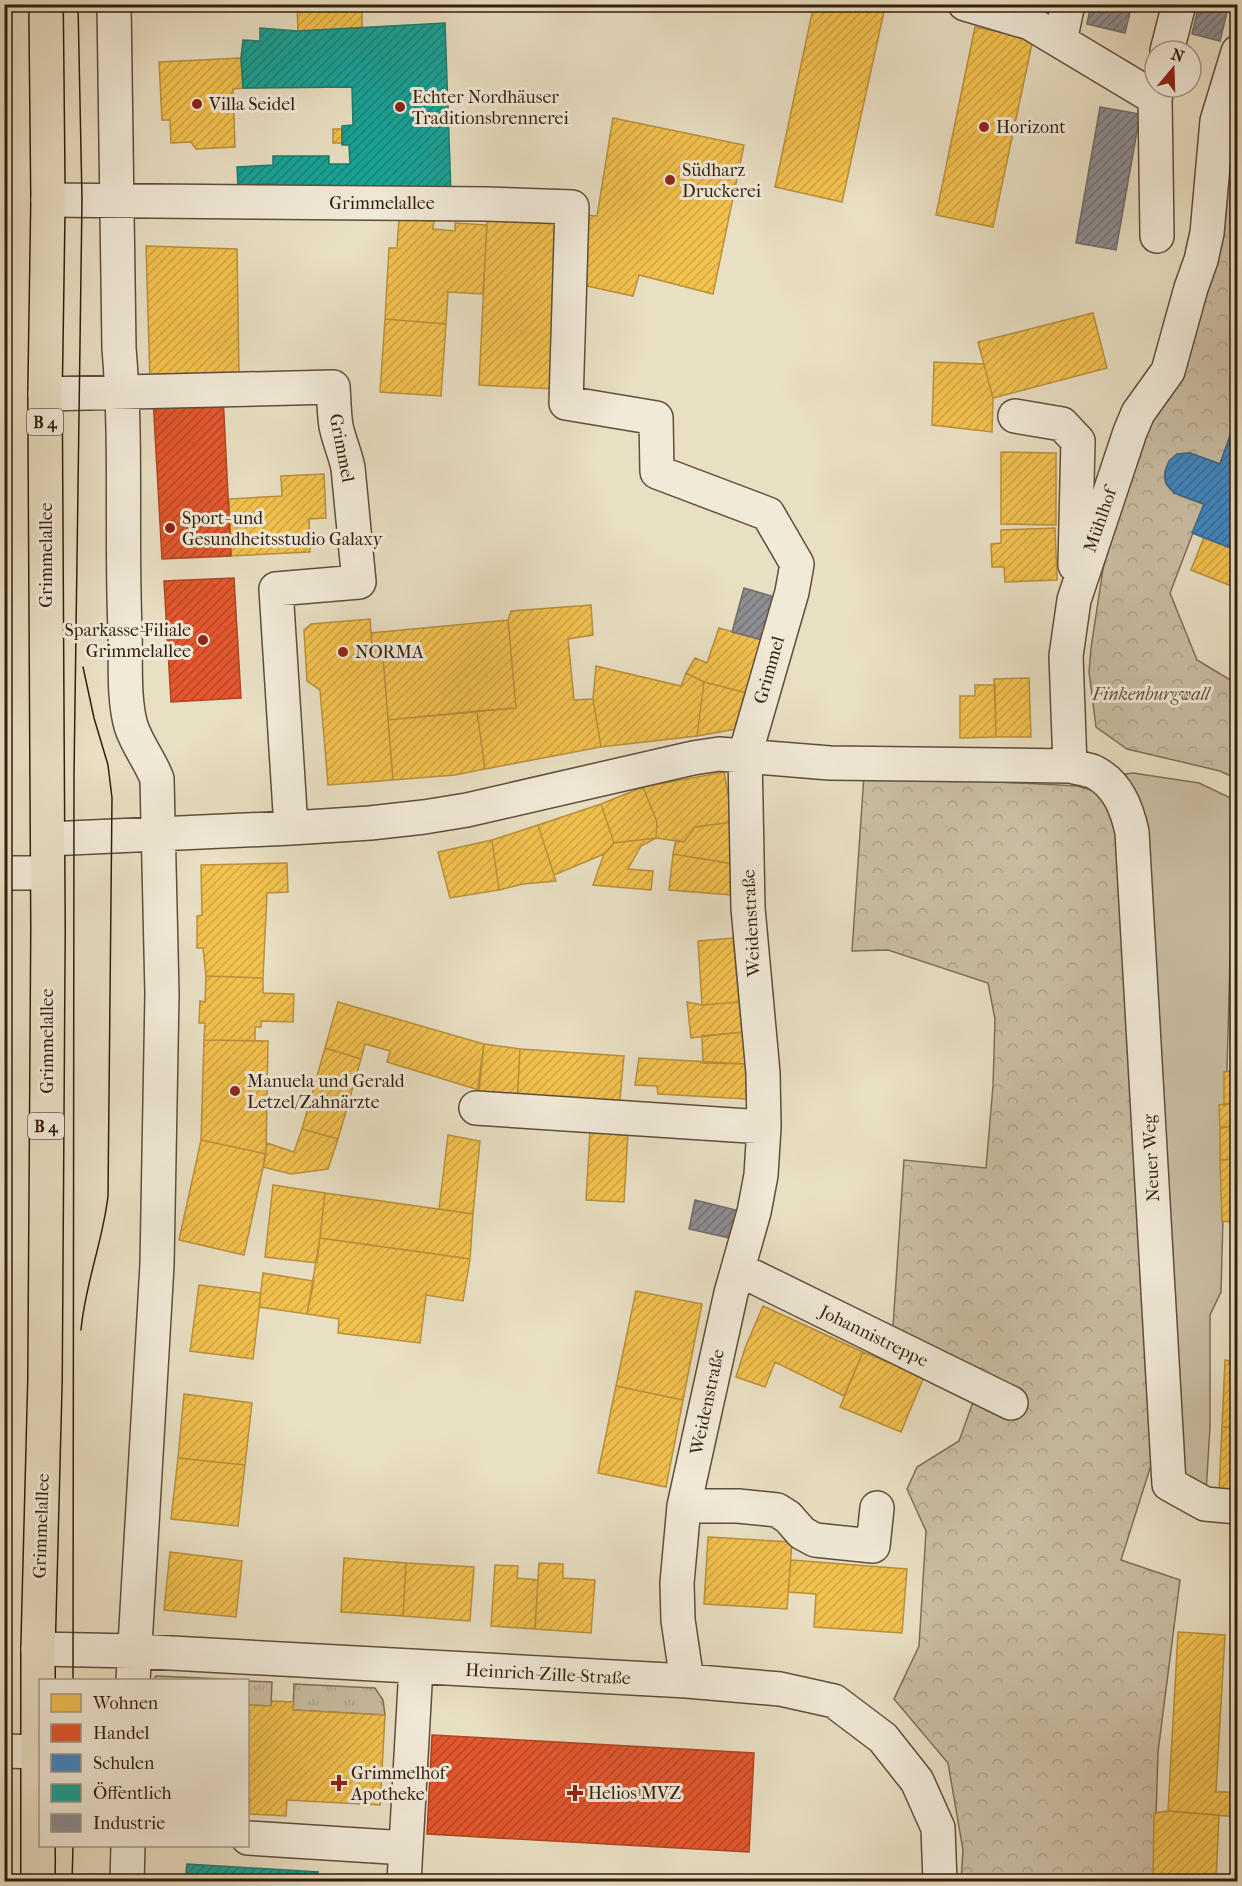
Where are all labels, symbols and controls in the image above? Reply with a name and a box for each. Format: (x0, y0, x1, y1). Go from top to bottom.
north arrow (1143, 39, 1203, 99)
text: N (1169, 44, 1187, 67)
place label: Echter Nordhäuser Traditionsbrennerei (412, 87, 570, 129)
place label: Villa Seidel (208, 94, 295, 115)
marker: Villa Seidel (190, 97, 204, 111)
marker: Echter Nordhäuser Traditionsbrennerei (393, 100, 407, 114)
place label: Horizont (996, 117, 1066, 138)
marker: Horizont (977, 120, 991, 134)
place label: Südharz Druckerei (682, 160, 762, 202)
marker: Südharz Druckerei (663, 173, 677, 187)
street label: Grimmelallee (329, 193, 435, 214)
road number: B 4 (27, 409, 63, 435)
street label: Grimmel (325, 412, 358, 484)
street label: Mühlhof (1080, 481, 1123, 555)
street label: Grimmelallee (36, 502, 57, 608)
place label: Sport- und Gesundheitsstudio Galaxy (182, 508, 384, 550)
marker: Sport- und Gesundheitsstudio Galaxy (163, 521, 177, 535)
place label: Sparkasse-Filiale Grimmelallee (64, 620, 191, 662)
marker: Sparkasse-Filiale Grimmelallee (196, 633, 210, 647)
street label: Grimmel (750, 634, 789, 706)
place label: NORMA (355, 642, 424, 663)
marker: NORMA (336, 645, 350, 659)
park label: Finkenburgwall (1092, 684, 1212, 705)
street label: Weidenstraße (738, 869, 765, 978)
street label: Grimmelallee (37, 988, 58, 1094)
place label: Manuela und Gerald Letzel/Zahnärzte (247, 1071, 405, 1113)
marker: Manuela und Gerald Letzel/Zahnärzte (228, 1084, 242, 1098)
road number: B 4 (28, 1113, 64, 1139)
street label: Neuer Weg (1139, 1113, 1164, 1202)
street label: Johannistreppe (814, 1300, 931, 1372)
street label: Weidenstraße (686, 1347, 729, 1458)
street label: Grimmelallee (29, 1473, 54, 1579)
street label: Heinrich-Zille-Straße (465, 1660, 631, 1689)
legend (39, 1679, 249, 1847)
text: Wohnen (92, 1693, 159, 1714)
text: Handel (93, 1723, 150, 1744)
text: Schulen (93, 1753, 155, 1774)
place label: Grimmelhof Apotheke (350, 1763, 449, 1805)
marker: Grimmelhof Apotheke (332, 1776, 346, 1790)
text: Öffentlich (93, 1782, 172, 1804)
place label: Helios MVZ (588, 1783, 681, 1804)
marker: Helios MVZ (566, 1784, 584, 1802)
text: Industrie (93, 1813, 165, 1834)

